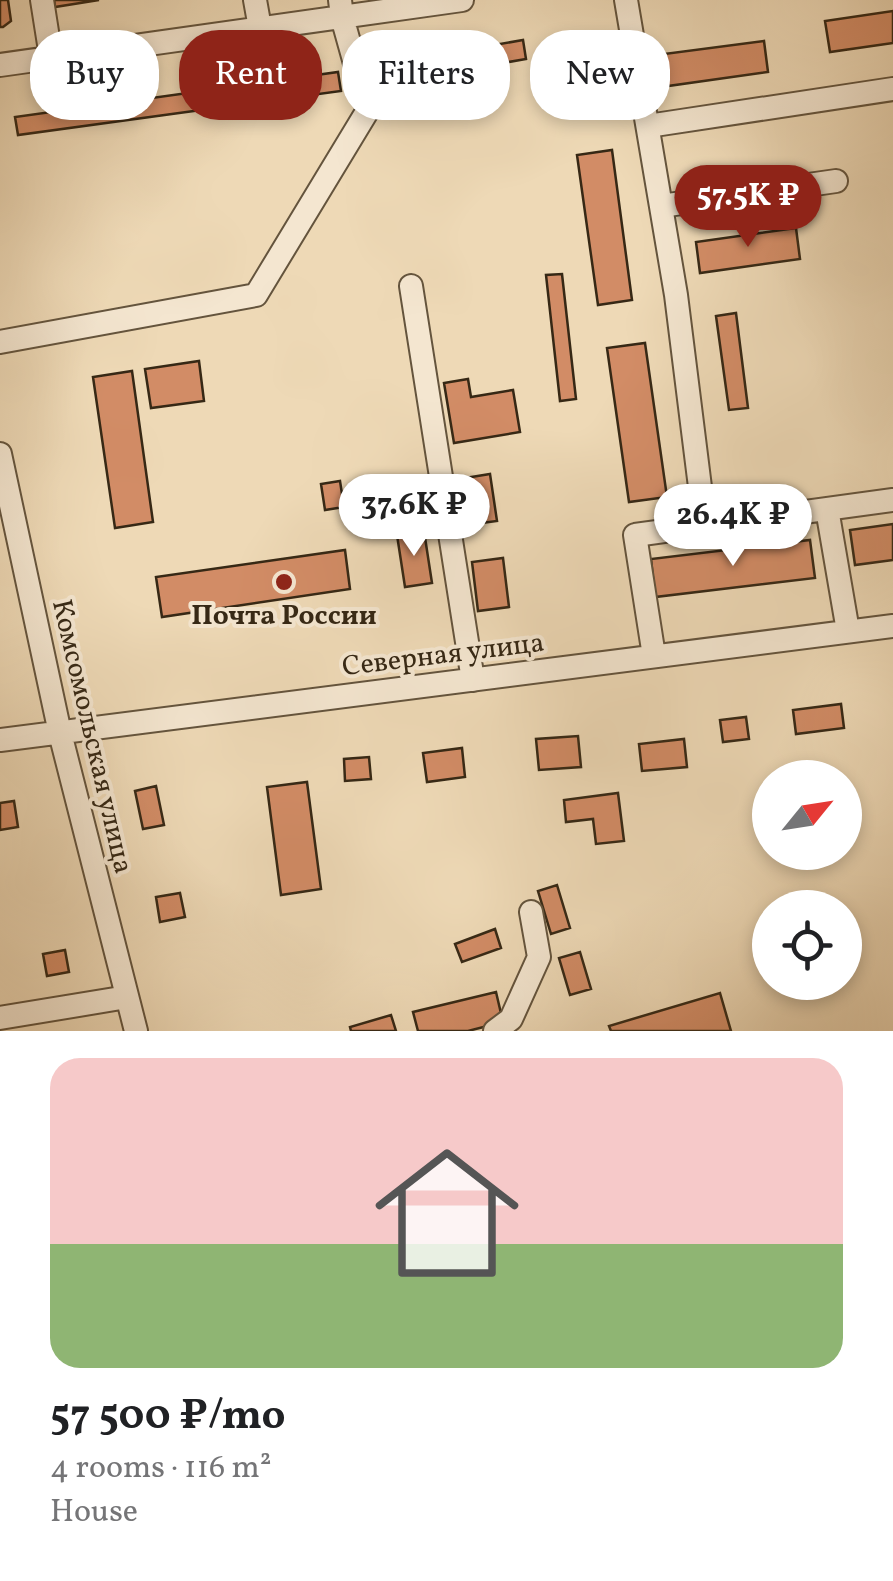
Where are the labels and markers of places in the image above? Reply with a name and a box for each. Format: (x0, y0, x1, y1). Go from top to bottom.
pin: 57.5K ₽ (656, 165, 840, 250)
pin: 37.6K ₽ (322, 474, 506, 559)
pin: 26.4K ₽ (641, 484, 825, 569)
marker: Почта России (273, 571, 295, 593)
place label: Почта России (191, 597, 377, 636)

